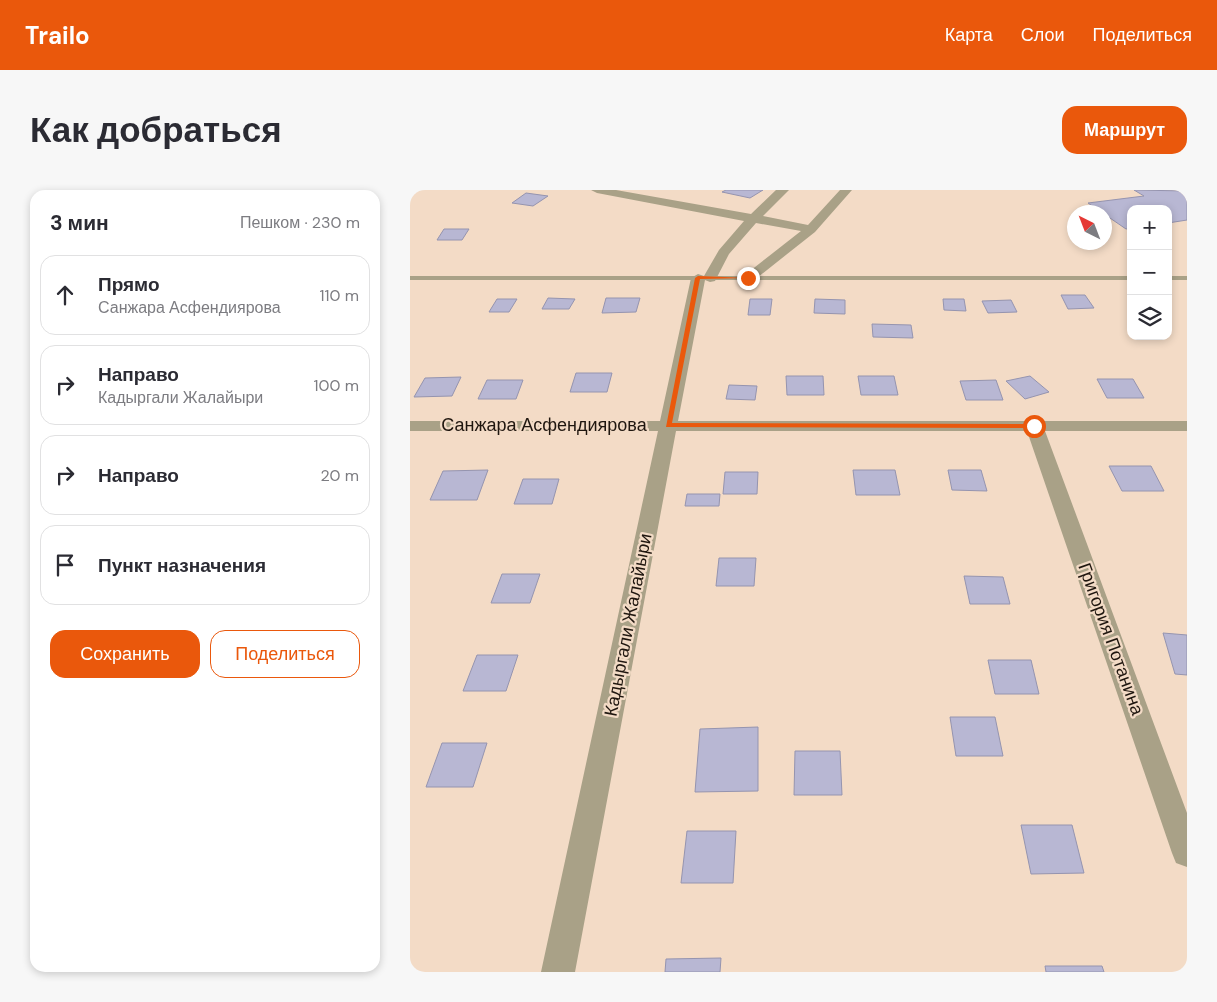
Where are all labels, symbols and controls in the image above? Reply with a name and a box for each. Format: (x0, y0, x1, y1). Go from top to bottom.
text: Trailo (25, 20, 90, 51)
text: Карта (945, 23, 993, 47)
text: Слои (1021, 23, 1065, 47)
text: Поделиться (1093, 23, 1192, 47)
button: Маршрут (1062, 106, 1187, 154)
text: Как добраться (30, 107, 282, 153)
north arrow (1067, 205, 1112, 250)
map controls (1127, 205, 1172, 340)
button: + (1127, 205, 1172, 250)
text: 3 мин (50, 209, 109, 237)
text: Пешком · 230 m (240, 212, 360, 233)
button: − (1127, 250, 1172, 295)
route end (737, 267, 760, 290)
text: Прямо (98, 272, 160, 297)
icon: ahead (51, 281, 79, 309)
text: 110 m (320, 285, 359, 306)
button: layers (1127, 295, 1172, 340)
text: Санжара Асфендиярова (98, 297, 281, 318)
text: Направо (98, 362, 179, 387)
icon: right (51, 371, 79, 399)
text: 100 m (314, 375, 359, 396)
text: Кадыргали Жалайыри (98, 387, 263, 408)
street label: Санжара Асфендиярова (441, 413, 648, 437)
route start (1023, 415, 1046, 438)
icon: right (51, 461, 79, 489)
text: Направо (98, 463, 179, 488)
text: 20 m (320, 465, 359, 486)
street label: Кадыргали Жалайыри (598, 531, 658, 719)
icon: arrive (51, 551, 79, 579)
text: Пункт назначения (98, 553, 266, 578)
street label: Григория Потанина (1072, 560, 1150, 719)
button: Сохранить (50, 630, 200, 678)
button: Поделиться (210, 630, 360, 678)

